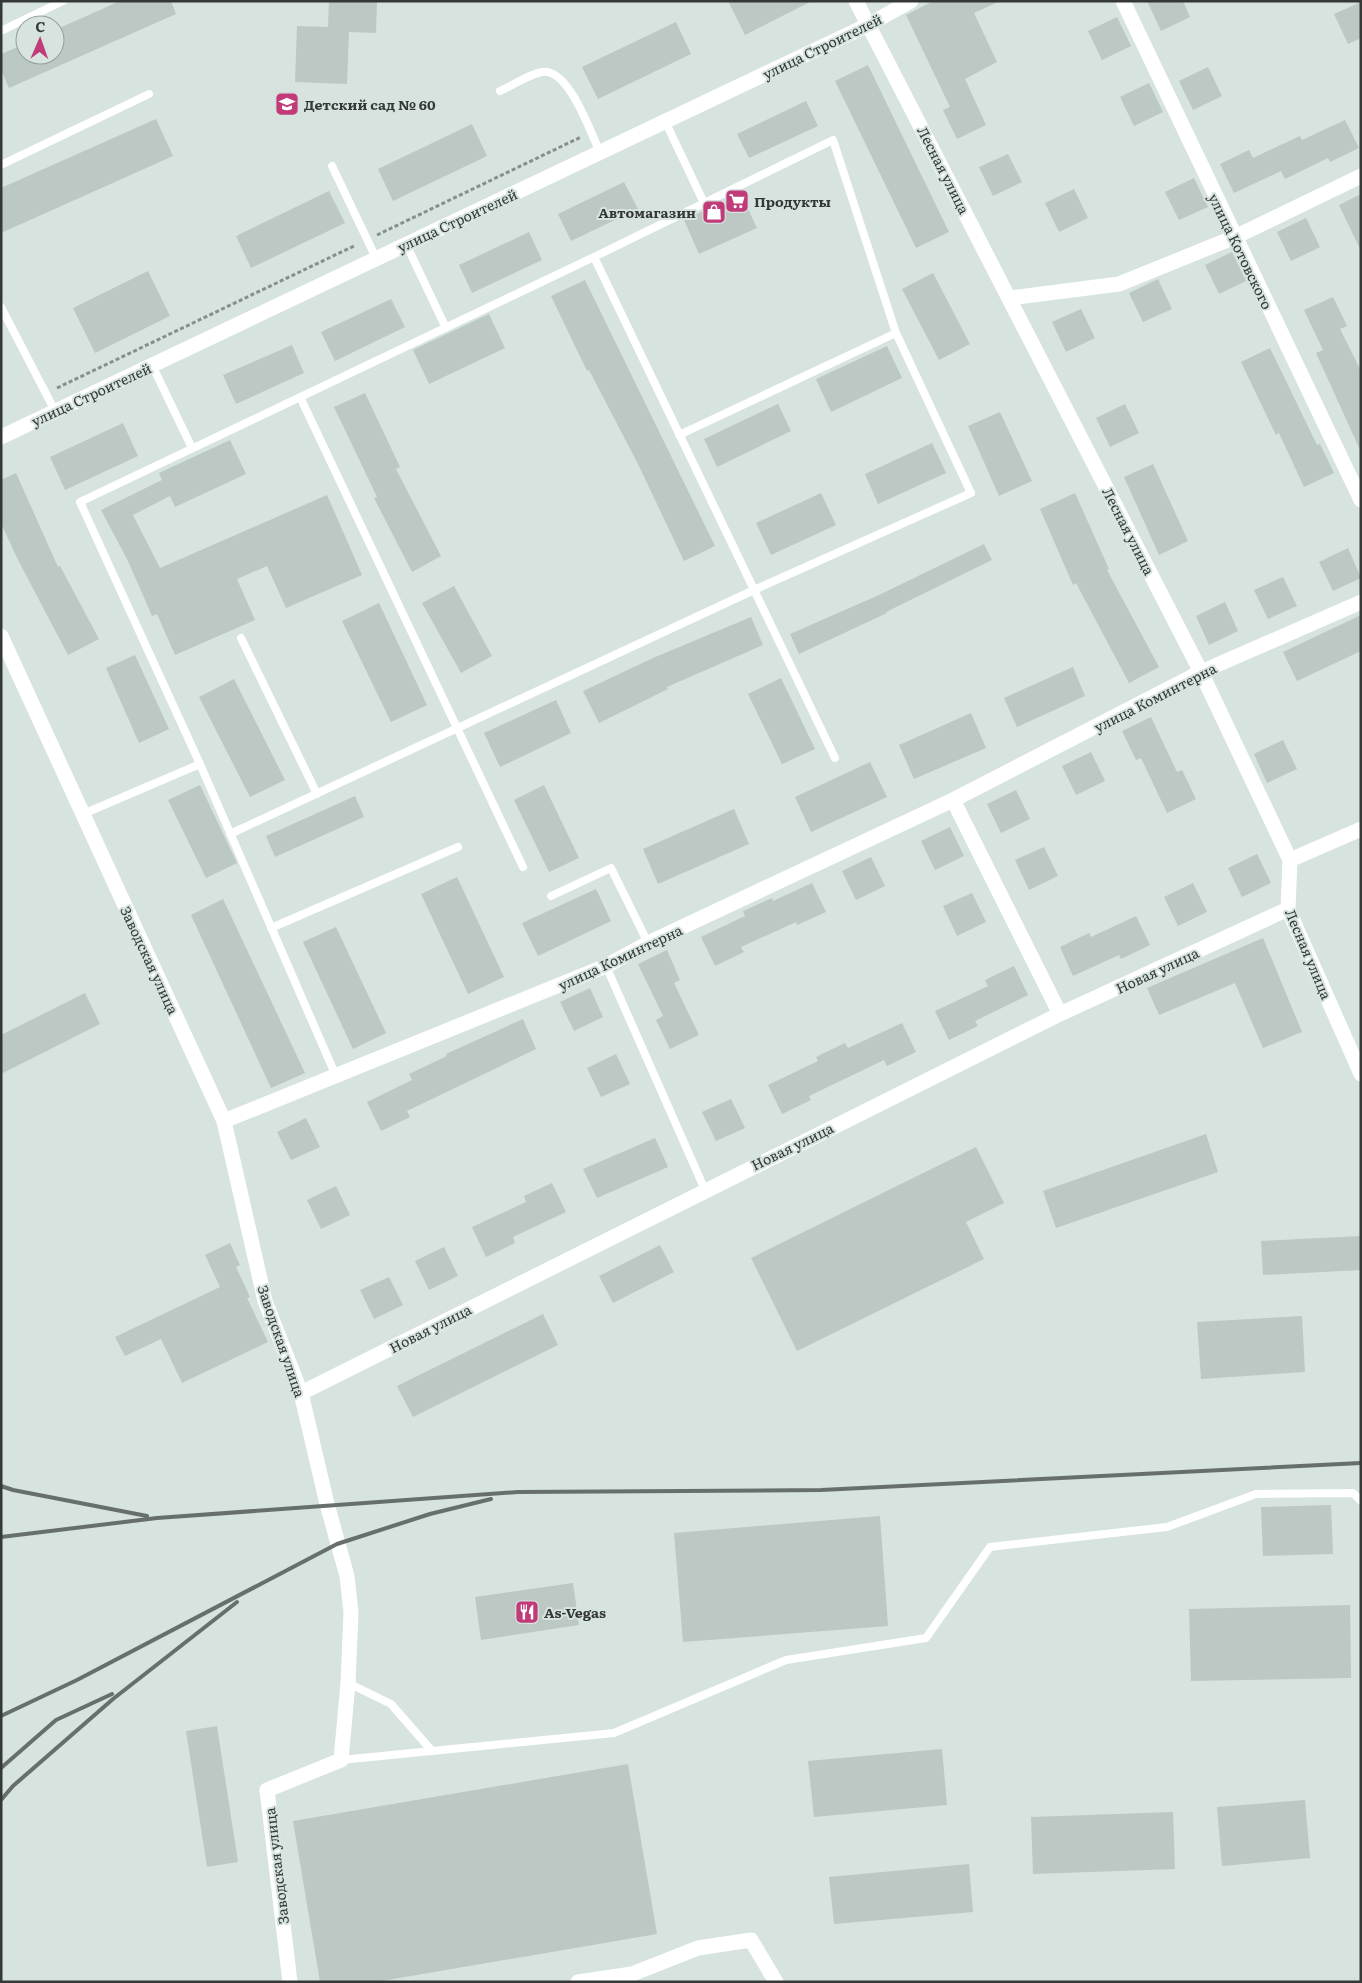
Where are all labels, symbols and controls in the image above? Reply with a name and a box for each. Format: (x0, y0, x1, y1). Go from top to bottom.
street label: улица Строителей (759, 8, 885, 84)
north arrow (15, 15, 65, 65)
text: С (35, 16, 46, 36)
school or university icon: Детский сад № 60 (274, 91, 300, 117)
place label: Детский сад № 60 (304, 94, 436, 114)
street label: Лесная улица (913, 123, 975, 218)
street label: улица Строителей (394, 183, 520, 257)
supermarket icon: Продукты (724, 188, 750, 214)
street label: улица Котовского (1204, 190, 1278, 312)
place label: Продукты (754, 191, 831, 211)
shop icon: Автомагазин (701, 199, 727, 225)
place label: Автомагазин (598, 202, 696, 222)
street label: улица Строителей (28, 357, 154, 431)
street label: Лесная улица (1098, 484, 1160, 579)
street label: улица Коминтерна (1090, 657, 1220, 737)
street label: Заводская улица (116, 903, 184, 1018)
street label: Лесная улица (1281, 906, 1337, 1003)
street label: улица Коминтерна (555, 919, 686, 995)
street label: Новая улица (1112, 942, 1202, 998)
street label: Новая улица (747, 1117, 837, 1175)
street label: Заводская улица (253, 1282, 311, 1400)
street label: Новая улица (386, 1299, 475, 1357)
restaurant icon: As-Vegas (514, 1599, 540, 1625)
place label: As-Vegas (544, 1602, 606, 1622)
street label: Заводская улица (259, 1806, 293, 1925)

